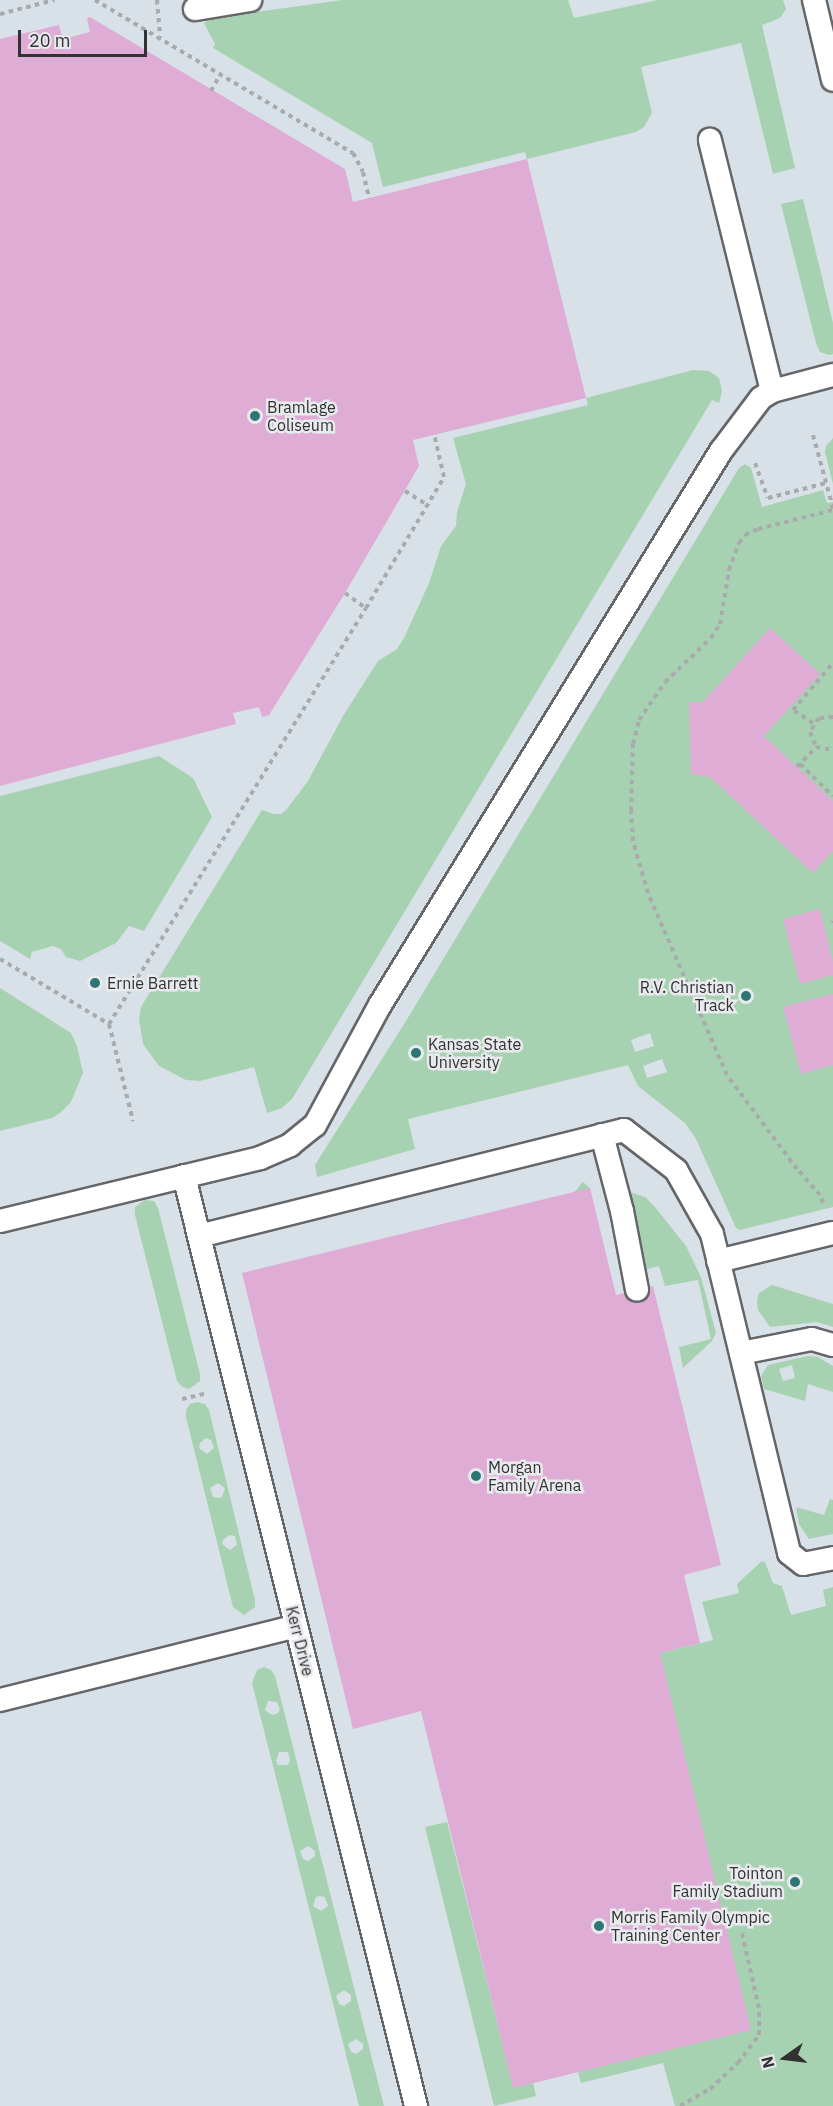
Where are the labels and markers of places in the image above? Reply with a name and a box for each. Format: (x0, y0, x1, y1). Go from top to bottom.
place label: Bramlage Coliseum (267, 397, 336, 435)
marker: Bramlage Coliseum (248, 409, 262, 423)
place label: Ernie Barrett (107, 973, 198, 993)
marker: Ernie Barrett (88, 976, 102, 990)
place label: R.V. Christian Track (640, 977, 734, 1015)
marker: R.V. Christian Track (739, 989, 753, 1003)
place label: Kansas State University (428, 1034, 521, 1072)
marker: Kansas State University (409, 1046, 423, 1060)
place label: Morgan Family Arena (488, 1457, 581, 1495)
marker: Morgan Family Arena (469, 1469, 483, 1483)
place label: Tointon Family Stadium (672, 1863, 783, 1901)
marker: Tointon Family Stadium (788, 1875, 802, 1889)
place label: Morris Family Olympic Training Center (611, 1907, 770, 1945)
marker: Morris Family Olympic Training Center (592, 1919, 606, 1933)

